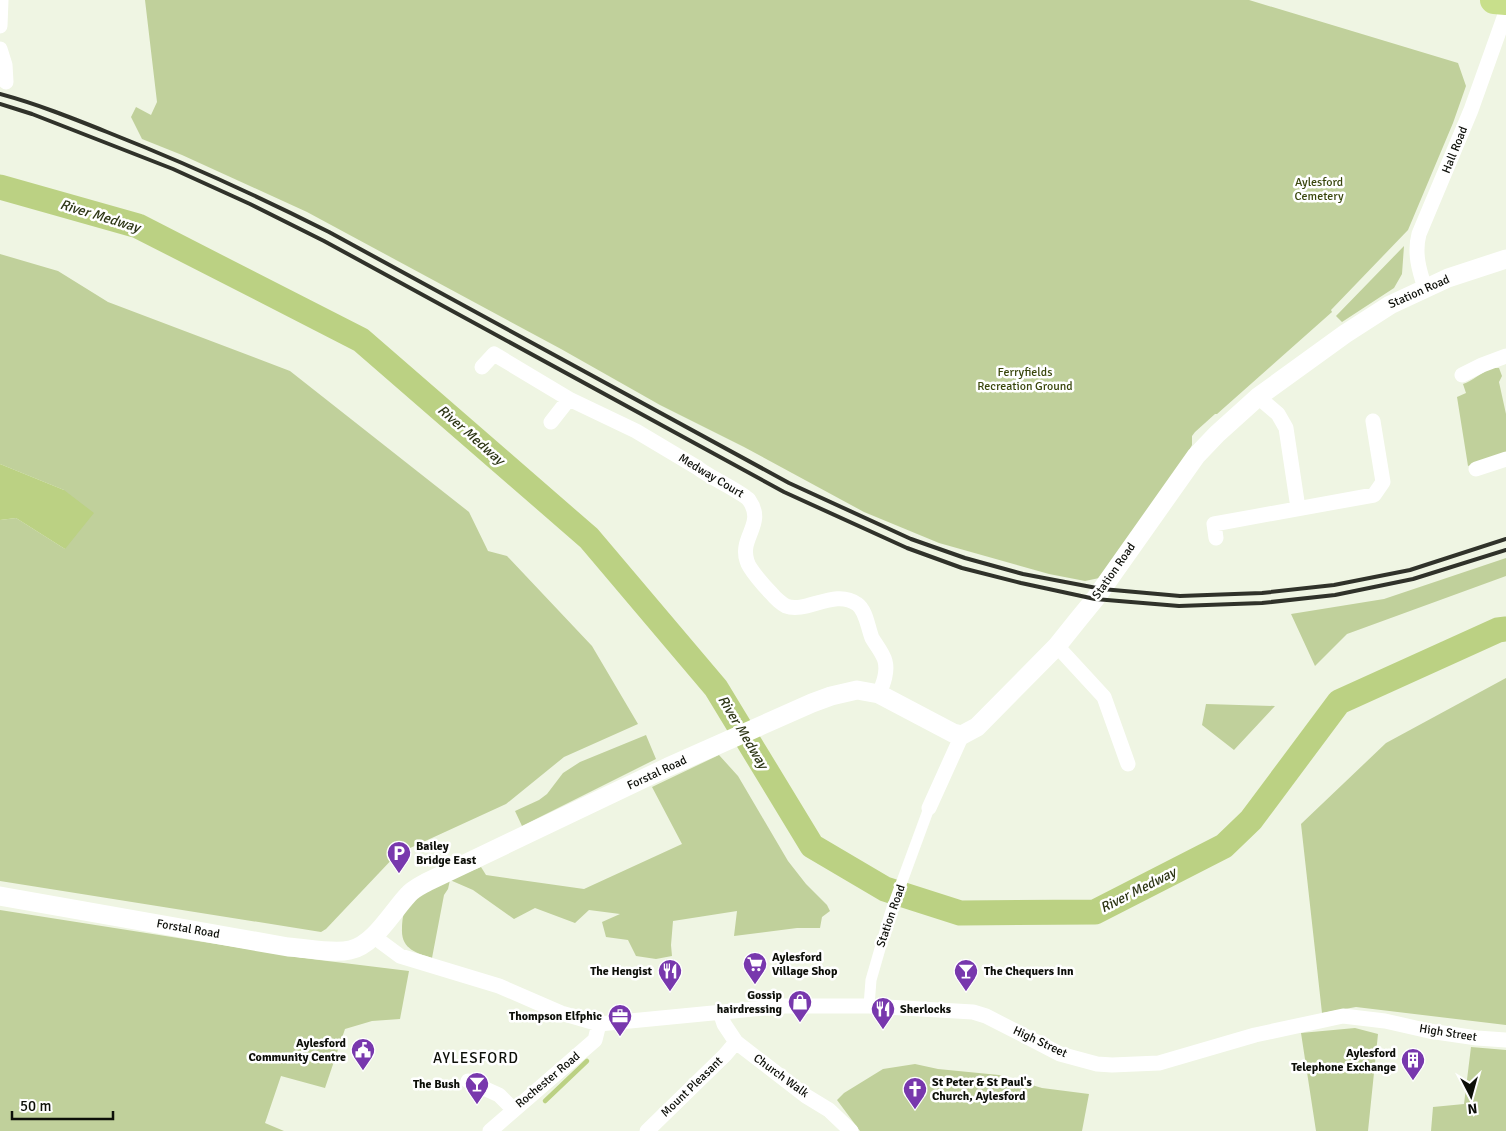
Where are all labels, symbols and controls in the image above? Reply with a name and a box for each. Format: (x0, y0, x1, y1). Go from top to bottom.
street label: Hall Road (1439, 124, 1471, 176)
park label: Aylesford Cemetery (1294, 175, 1344, 204)
water label: River Medway (58, 196, 144, 237)
street label: Station Road (1386, 272, 1452, 312)
park label: Ferryfields Recreation Ground (977, 365, 1073, 394)
water label: River Medway (434, 401, 510, 470)
street label: Medway Court (676, 451, 746, 501)
street label: Station Road (1089, 540, 1139, 602)
water label: River Medway (714, 692, 773, 774)
street label: Forstal Road (625, 753, 689, 793)
place label: Bailey Bridge East (416, 839, 477, 868)
parking icon: Bailey Bridge East (386, 840, 412, 874)
water label: River Medway (1097, 863, 1181, 916)
street label: Station Road (873, 883, 909, 949)
street label: Forstal Road (155, 916, 221, 942)
place label: Aylesford Village Shop (772, 950, 838, 979)
supermarket icon: Aylesford Village Shop (742, 951, 768, 985)
restaurant icon: The Hengist (657, 958, 683, 992)
bar icon: The Chequers Inn (953, 958, 979, 992)
place label: The Hengist (590, 964, 652, 979)
place label: The Chequers Inn (984, 964, 1074, 979)
place label: Gossip hairdressing (717, 988, 783, 1017)
shop icon: Gossip hairdressing (787, 989, 813, 1023)
restaurant icon: Sherlocks (870, 996, 896, 1030)
place label: Sherlocks (900, 1002, 952, 1017)
office icon: Thompson Elfphic (607, 1003, 633, 1037)
place label: Thompson Elfphic (509, 1009, 602, 1024)
street label: High Street (1418, 1021, 1478, 1045)
street label: High Street (1010, 1023, 1070, 1061)
place label: Aylesford Community Centre (248, 1036, 347, 1065)
public building icon: Aylesford Community Centre (350, 1037, 376, 1071)
place label: Aylesford Telephone Exchange (1291, 1046, 1397, 1075)
building icon: Aylesford Telephone Exchange (1400, 1047, 1426, 1081)
district label: AYLESFORD (433, 1049, 519, 1067)
street label: Rochester Road (513, 1049, 583, 1111)
street label: Church Walk (750, 1051, 812, 1101)
street label: Mount Pleasant (658, 1054, 726, 1120)
bar icon: The Bush (464, 1071, 490, 1105)
north arrow (1446, 1071, 1496, 1121)
place label: St Peter & St Paul's Church, Aylesford (932, 1075, 1032, 1104)
church icon: St Peter & St Paul's Church, Aylesford (902, 1076, 928, 1110)
place label: The Bush (413, 1077, 460, 1092)
scale bar (12, 1088, 114, 1120)
text: 50 m (20, 1097, 51, 1115)
text: N (1467, 1099, 1478, 1117)

